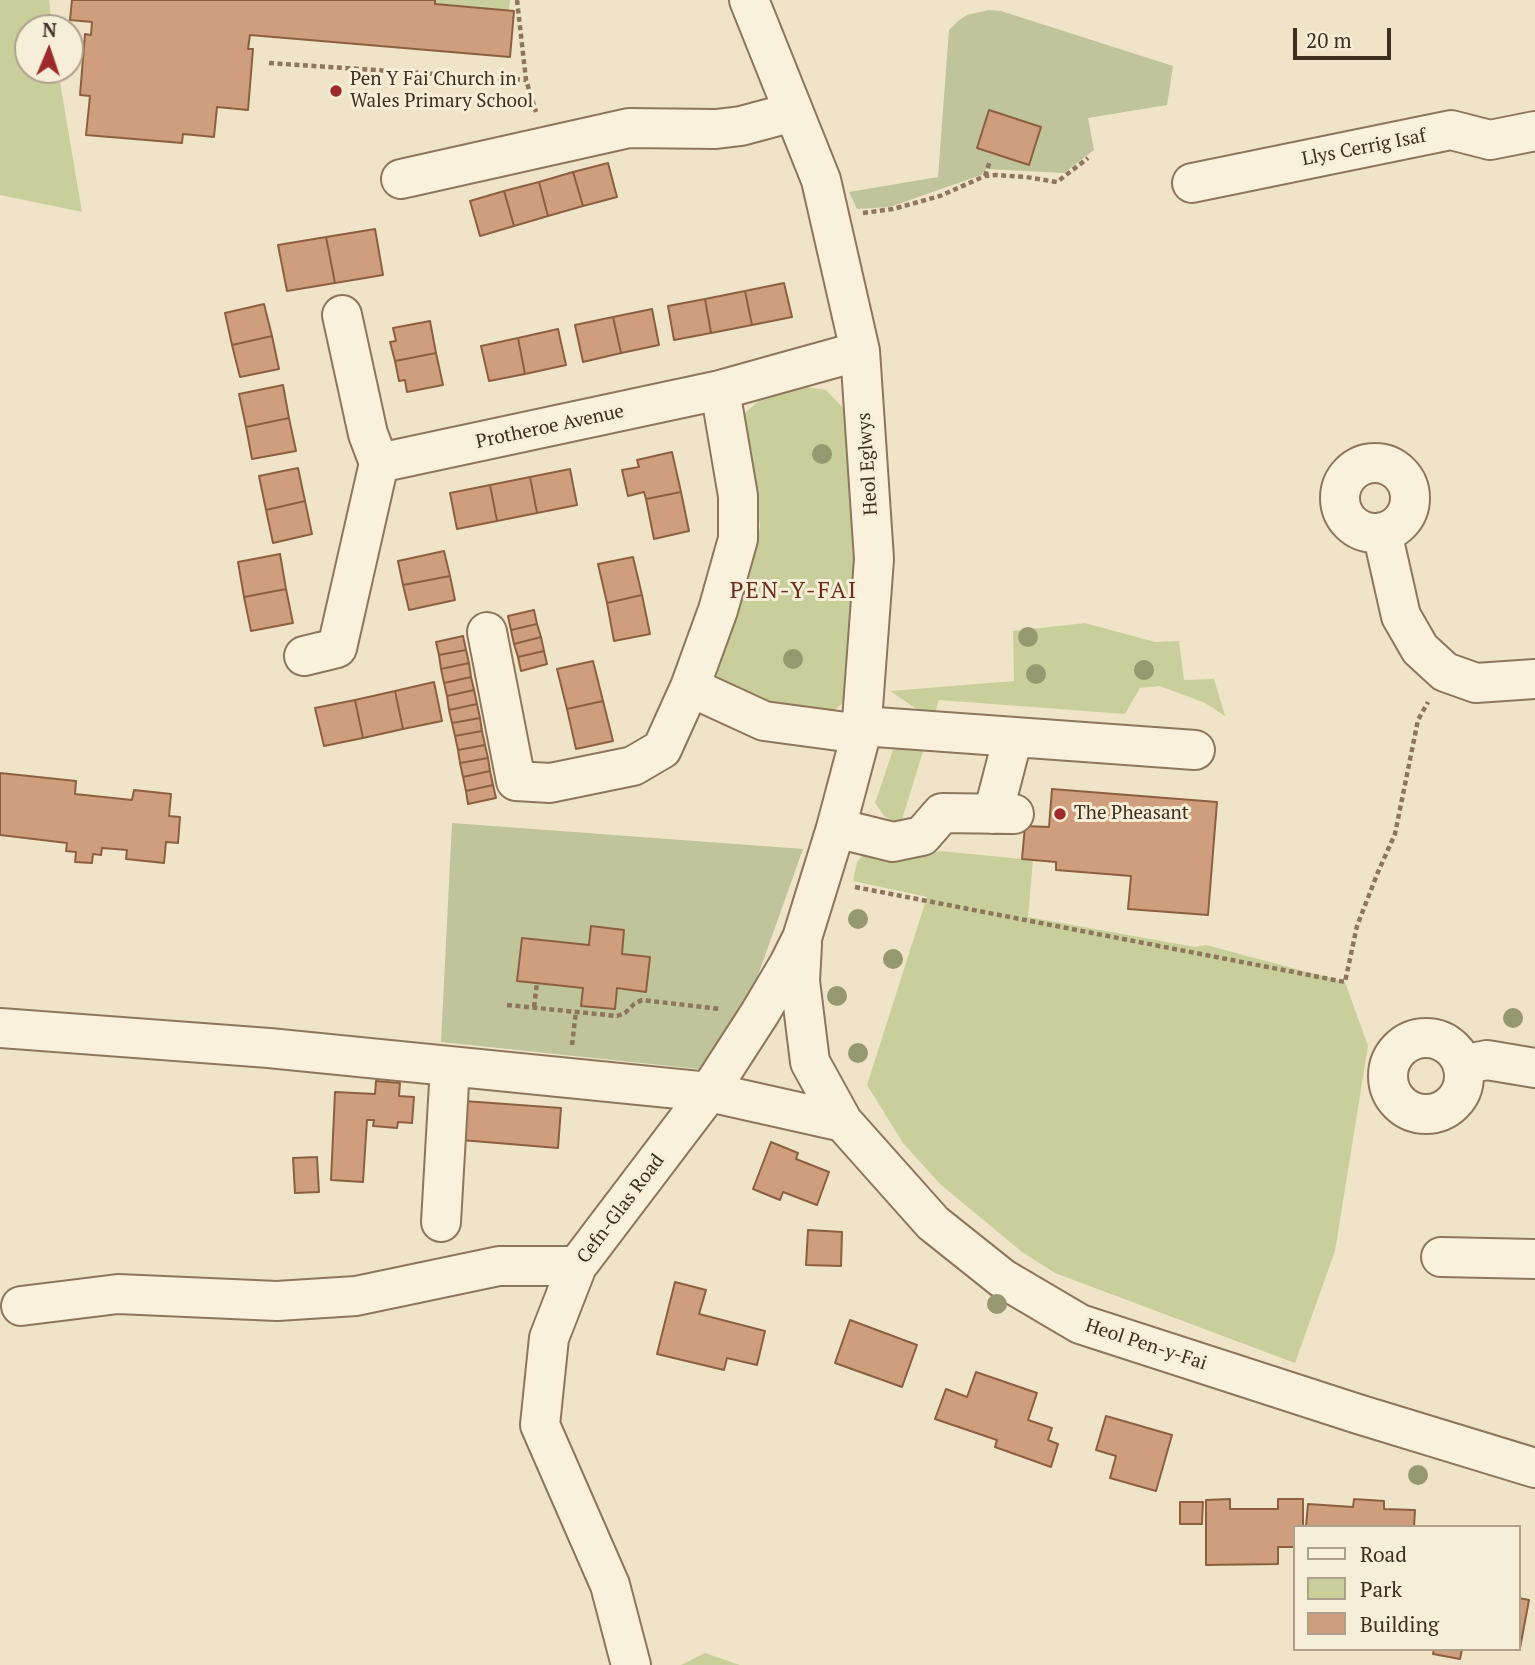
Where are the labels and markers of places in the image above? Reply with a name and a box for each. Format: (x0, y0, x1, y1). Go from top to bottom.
place label: Pen Y Fai Church in Wales Primary School (350, 69, 533, 113)
marker: Pen Y Fai Church in Wales Primary School (328, 83, 344, 99)
place label: The Pheasant (1074, 803, 1189, 825)
marker: The Pheasant (1052, 806, 1068, 822)

